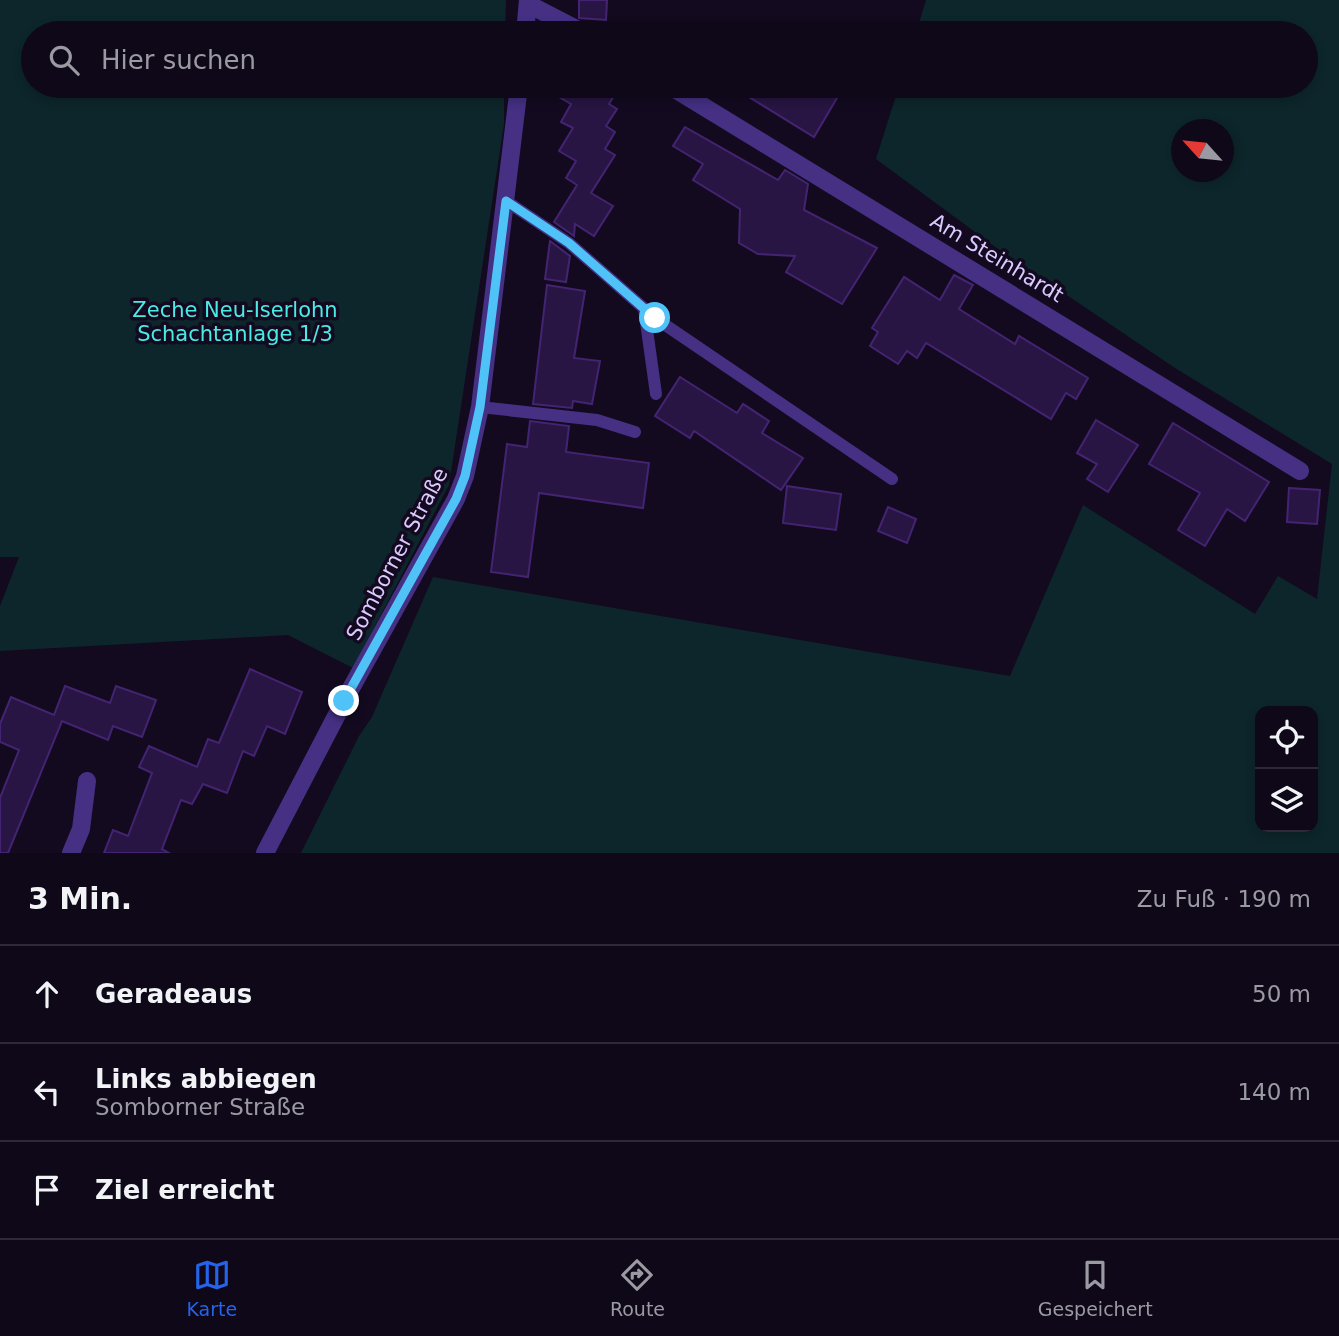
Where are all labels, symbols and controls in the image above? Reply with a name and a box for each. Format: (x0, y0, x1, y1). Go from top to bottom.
search box (21, 21, 1318, 98)
icon: search (45, 41, 83, 79)
text: Hier suchen (101, 45, 256, 75)
north arrow (1171, 119, 1234, 182)
street label: Am Steinhardt (926, 209, 1068, 307)
park label: Zeche Neu-Iserlohn Schachtanlage 1/3 (132, 298, 338, 346)
route start (639, 302, 670, 333)
street label: Somborner Straße (341, 464, 453, 644)
route end (328, 685, 359, 716)
map controls (1255, 706, 1318, 832)
button: locate (1255, 706, 1318, 769)
button: layers (1255, 769, 1318, 832)
text: 3 Min. (28, 881, 132, 916)
text: Zu Fuß · 190 m (1137, 886, 1311, 912)
icon: ahead (28, 975, 66, 1013)
text: Geradeaus (95, 979, 252, 1009)
text: 50 m (1252, 981, 1311, 1007)
text: Links abbiegen (95, 1064, 317, 1094)
icon: left (28, 1073, 66, 1111)
text: 140 m (1237, 1079, 1311, 1105)
text: Somborner Straße (95, 1094, 305, 1120)
icon: arrive (28, 1171, 66, 1209)
text: Ziel erreicht (95, 1175, 275, 1205)
tab: Karte (186, 1256, 237, 1320)
tab: Route (610, 1256, 665, 1320)
tab: Gespeichert (1038, 1256, 1153, 1320)

